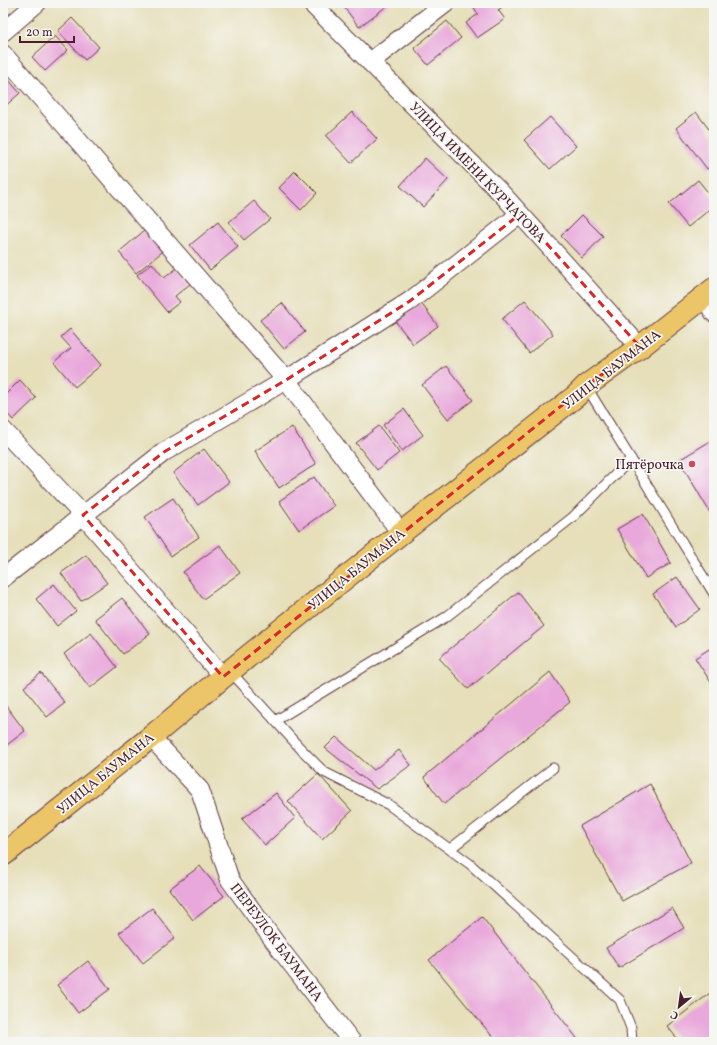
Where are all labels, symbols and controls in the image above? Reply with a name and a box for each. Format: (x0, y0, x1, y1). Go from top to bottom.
scale bar (20, 18, 74, 44)
text: 20 m (26, 25, 53, 41)
street label: УЛИЦА ИМЕНИ КУРЧАТОВА (404, 98, 549, 248)
street label: УЛИЦА БАУМАНА (559, 326, 665, 415)
place label: Пятёрочка (615, 456, 684, 475)
marker: Пятёрочка (687, 459, 697, 469)
street label: УЛИЦА БАУМАНА (304, 525, 410, 615)
street label: УЛИЦА БАУМАНА (53, 729, 159, 819)
street label: ПЕРЕУЛОК БАУМАНА (225, 880, 327, 1006)
north arrow (659, 987, 699, 1027)
text: С (668, 1006, 682, 1023)

